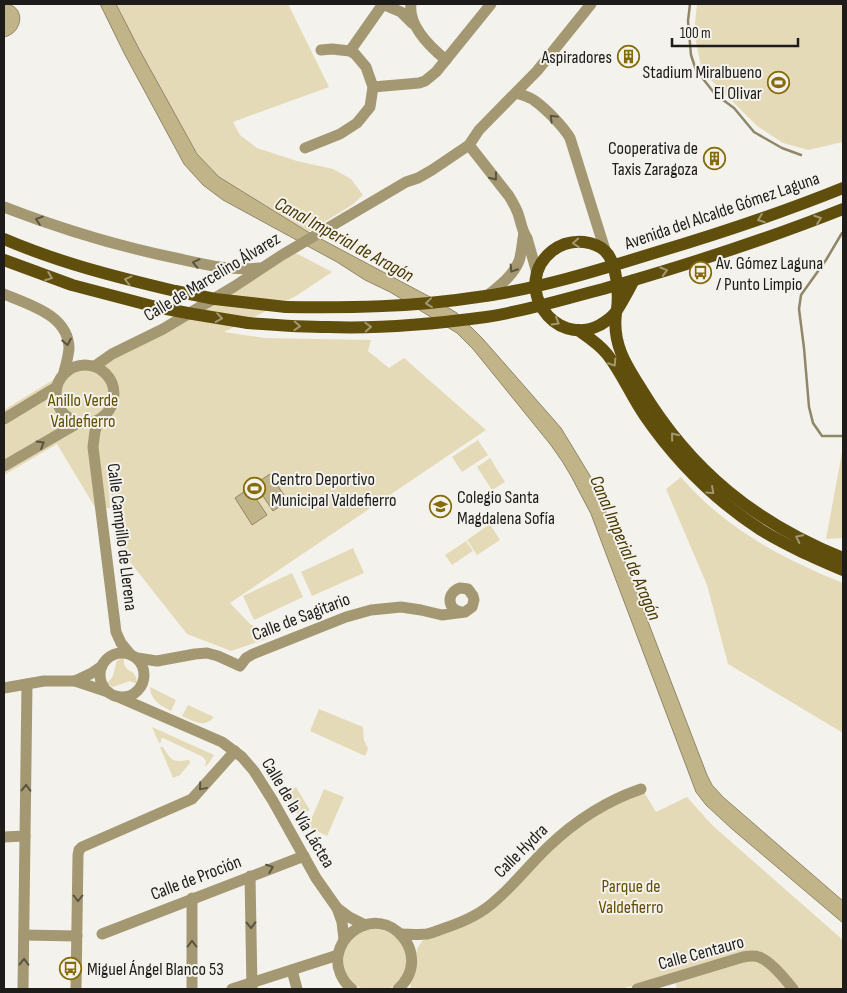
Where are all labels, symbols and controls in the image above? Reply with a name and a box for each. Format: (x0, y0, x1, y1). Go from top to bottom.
scale bar (672, 15, 798, 47)
text: 100 m (680, 24, 711, 43)
building icon: Aspiradores (616, 45, 640, 69)
place label: Aspiradores (541, 47, 612, 68)
place label: Stadium Miralbueno El Olivar (643, 62, 762, 104)
sports icon: Stadium Miralbueno El Olivar (766, 70, 790, 94)
one-way arrow (550, 115, 559, 124)
place label: Cooperativa de Taxis Zaragoza (608, 138, 698, 180)
building icon: Cooperativa de Taxis Zaragoza (702, 146, 726, 170)
street label: Avenida del Alcalde Gómez Laguna (621, 168, 822, 255)
one-way arrow (488, 171, 497, 181)
water label: Canal Imperial de Aragón (271, 192, 417, 288)
one-way arrow (757, 213, 765, 223)
one-way arrow (813, 215, 822, 225)
one-way arrow (35, 216, 44, 226)
street label: Calle de Marcelino Álvarez (140, 228, 284, 326)
one-way arrow (572, 237, 580, 248)
place label: Av. Gómez Laguna / Punto Limpio (715, 253, 823, 295)
one-way arrow (191, 258, 200, 268)
bus stop icon: Av. Gómez Laguna / Punto Limpio (688, 261, 712, 285)
one-way arrow (510, 264, 520, 273)
one-way arrow (660, 266, 668, 276)
one-way arrow (45, 271, 53, 281)
one-way arrow (123, 275, 132, 286)
one-way arrow (425, 297, 433, 308)
one-way arrow (215, 313, 224, 323)
one-way arrow (551, 316, 560, 326)
one-way arrow (293, 320, 301, 331)
one-way arrow (364, 321, 372, 332)
one-way arrow (61, 338, 71, 347)
one-way arrow (607, 357, 616, 367)
park label: Anillo Verde Valdefierro (47, 390, 118, 432)
one-way arrow (670, 433, 679, 442)
one-way arrow (35, 440, 44, 450)
street label: Calle Campillo de Llerena (103, 462, 141, 612)
place label: Centro Deportivo Municipal Valdefierro (271, 469, 397, 511)
water label: Canal Imperial de Aragón (584, 472, 666, 624)
sports icon: Centro Deportivo Municipal Valdefierro (243, 477, 267, 501)
one-way arrow (706, 486, 715, 495)
place label: Colegio Santa Magdalena Sofía (457, 487, 555, 529)
school or university icon: Colegio Santa Magdalena Sofía (429, 495, 453, 519)
one-way arrow (795, 534, 804, 544)
street label: Calle de Sagitario (249, 589, 353, 645)
street label: Calle de la Vía Láctea (257, 754, 339, 872)
one-way arrow (200, 781, 208, 790)
one-way arrow (20, 783, 31, 791)
street label: Calle Hydra (490, 820, 552, 882)
street label: Calle de Proción (148, 851, 244, 905)
one-way arrow (265, 864, 274, 874)
park label: Parque de Valdefierro (598, 876, 664, 918)
one-way arrow (73, 894, 83, 902)
one-way arrow (246, 922, 256, 929)
street label: Calle Centauro (656, 931, 746, 975)
one-way arrow (187, 939, 197, 947)
bus stop icon: Miguel Ángel Blanco 53 (59, 957, 83, 981)
one-way arrow (19, 958, 29, 966)
place label: Miguel Ángel Blanco 53 (87, 959, 224, 980)

